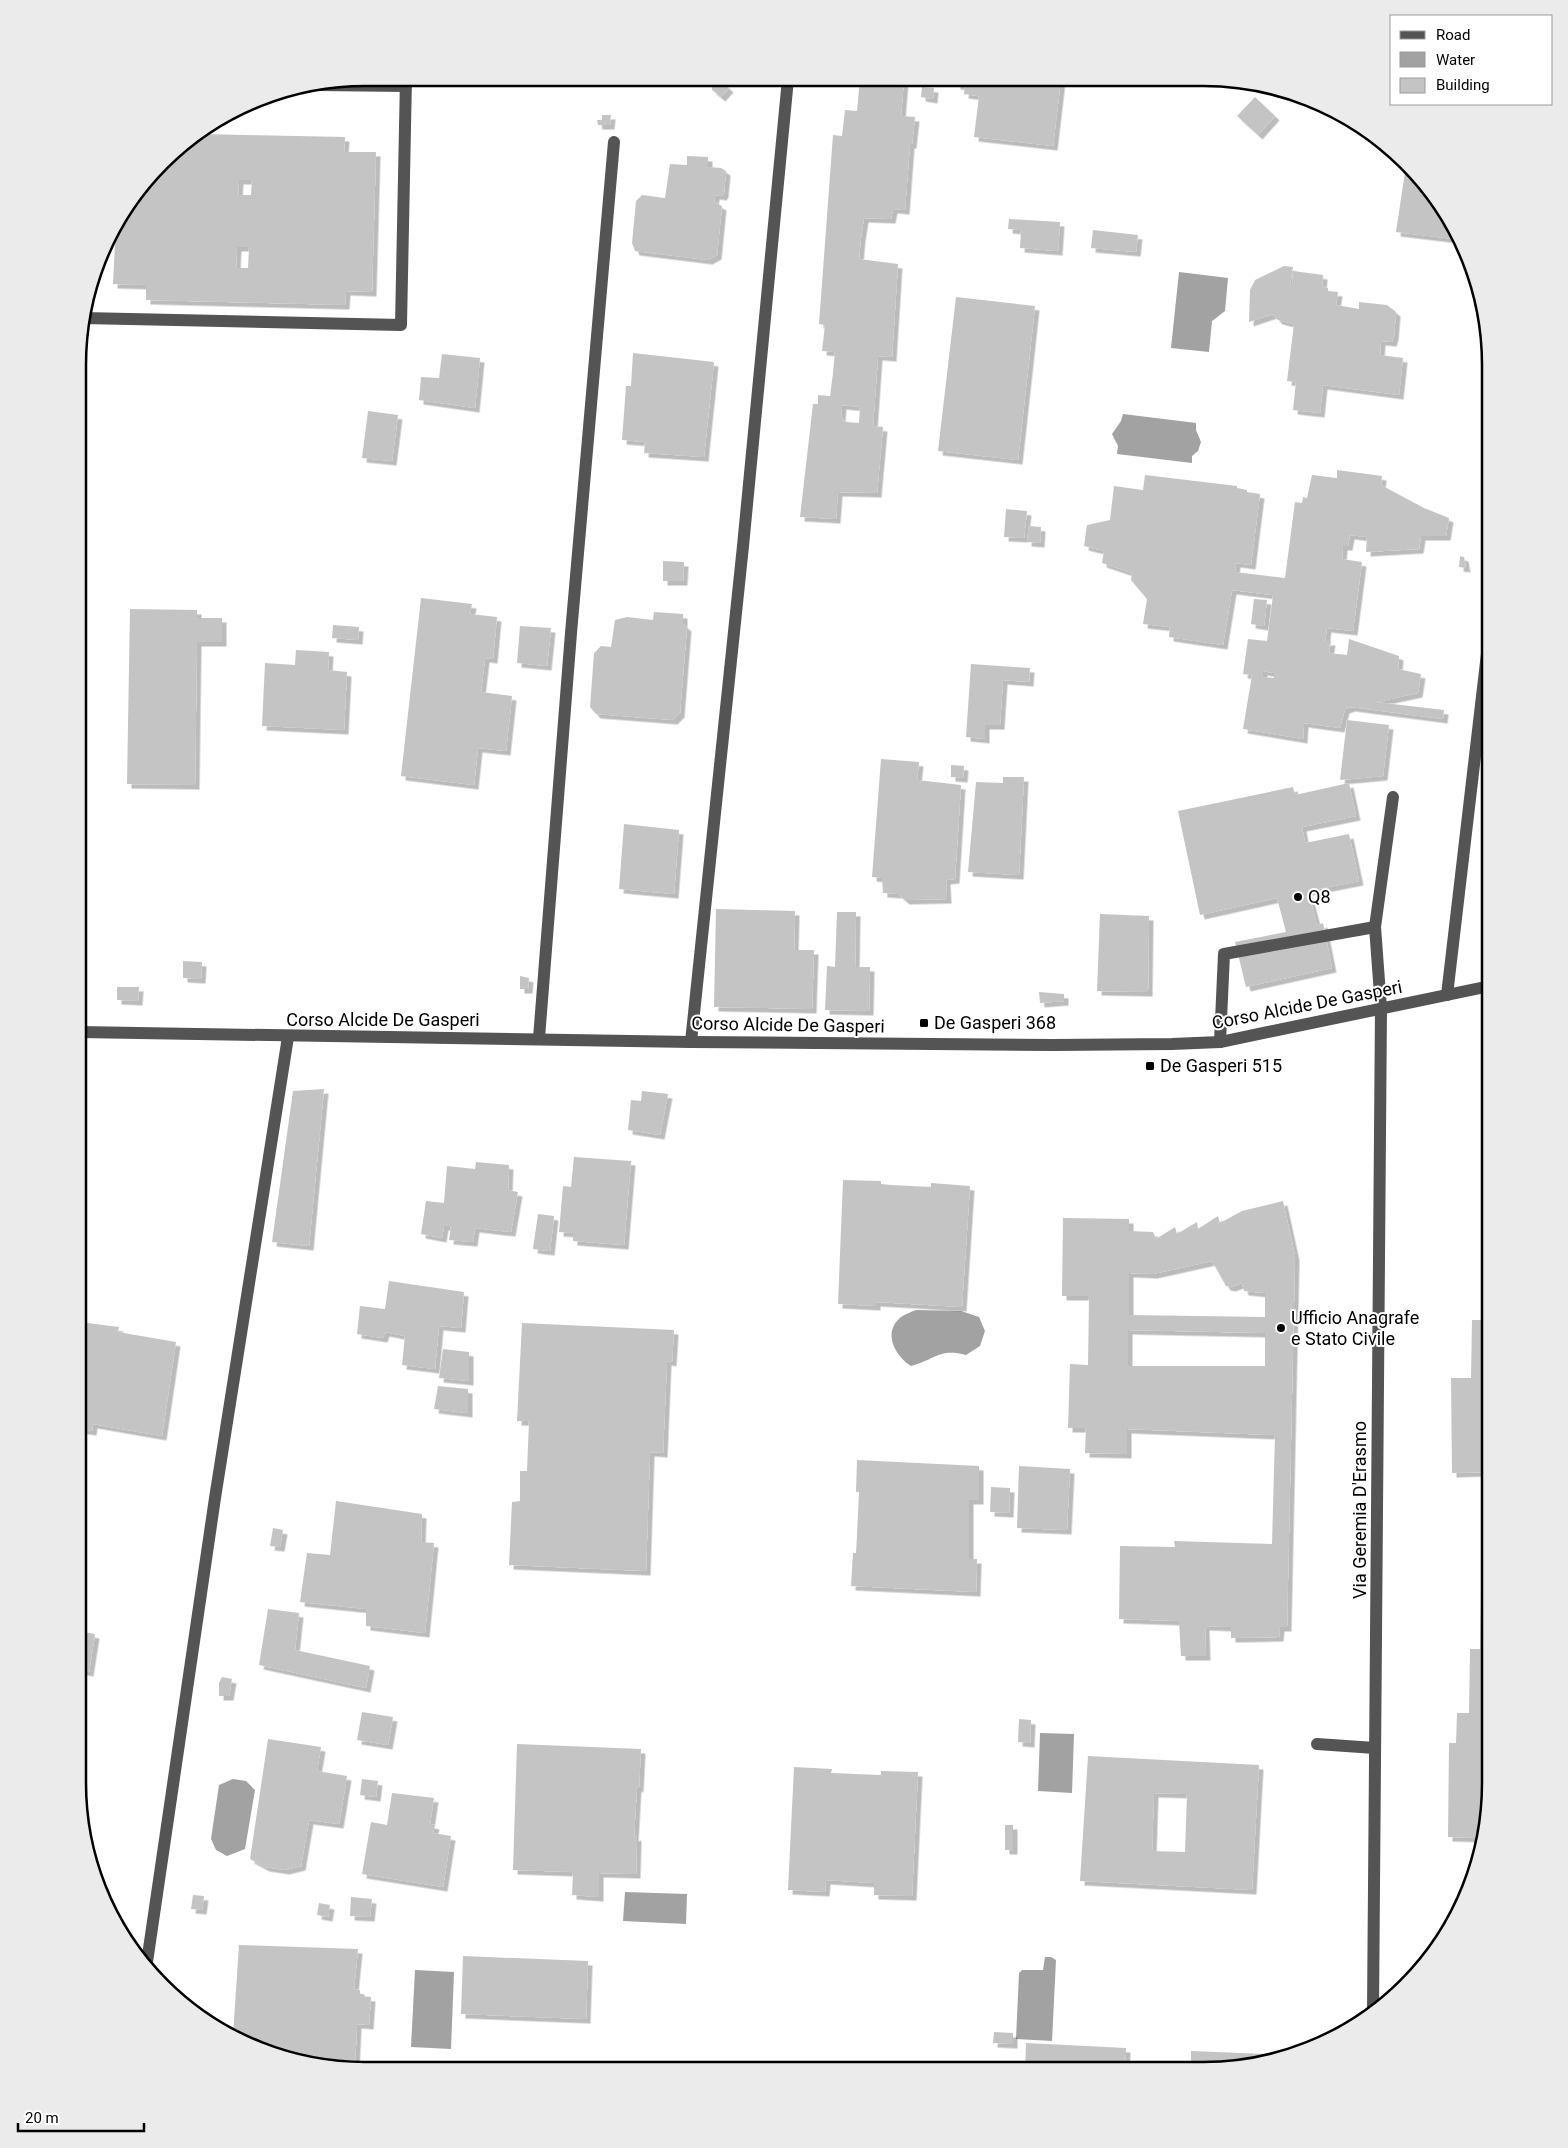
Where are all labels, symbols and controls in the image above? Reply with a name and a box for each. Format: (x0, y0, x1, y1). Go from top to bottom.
legend (1390, 15, 1553, 105)
text: Road (1436, 26, 1470, 44)
text: Water (1436, 51, 1475, 69)
text: Building (1436, 76, 1490, 94)
place label: Q8 (1308, 886, 1331, 907)
marker: Q8 (1292, 891, 1304, 903)
street label: Corso Alcide De Gasperi (1210, 976, 1404, 1033)
street label: Corso Alcide De Gasperi (286, 1009, 480, 1030)
street label: Corso Alcide De Gasperi (691, 1012, 885, 1037)
place label: De Gasperi 368 (934, 1012, 1056, 1033)
marker: De Gasperi 368 (918, 1017, 930, 1029)
place label: De Gasperi 515 (1160, 1055, 1282, 1076)
marker: De Gasperi 515 (1144, 1060, 1156, 1072)
place label: Ufficio Anagrafe e Stato Civile (1291, 1307, 1419, 1349)
marker: Ufficio Anagrafe e Stato Civile (1275, 1322, 1287, 1334)
street label: Via Geremia D'Erasmo (1349, 1421, 1370, 1599)
scale bar (18, 2100, 144, 2132)
text: 20 m (25, 2109, 59, 2127)

